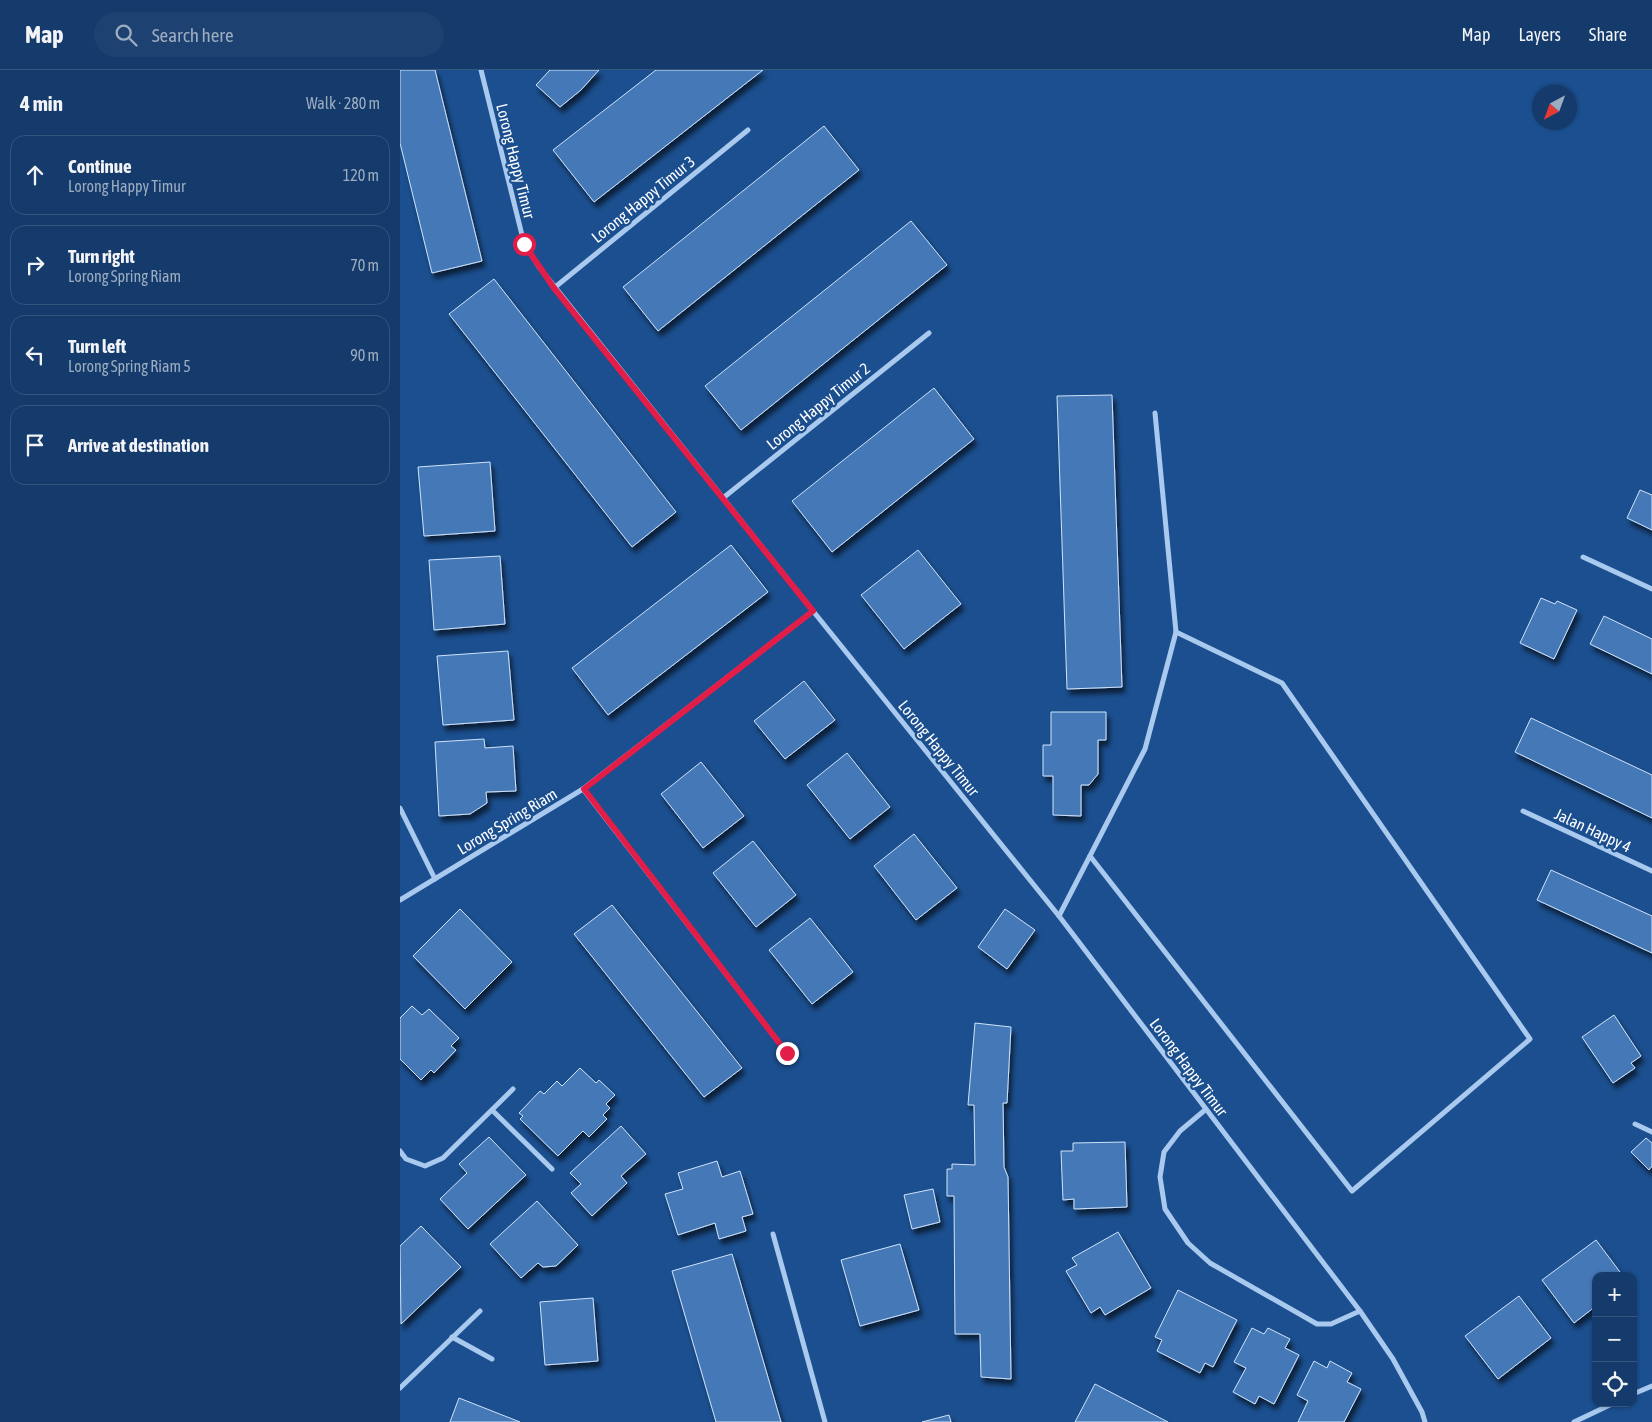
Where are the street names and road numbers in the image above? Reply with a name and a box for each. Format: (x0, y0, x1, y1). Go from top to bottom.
street label: Lorong Happy Timur (492, 102, 539, 221)
street label: Lorong Happy Timur 3 (588, 152, 699, 247)
street label: Lorong Happy Timur 2 (763, 359, 874, 454)
street label: Lorong Happy Timur (894, 697, 983, 800)
street label: Lorong Spring Riam (454, 784, 561, 859)
street label: Jalan Happy 4 (1552, 804, 1634, 856)
street label: Lorong Happy Timur (1146, 1015, 1232, 1120)

